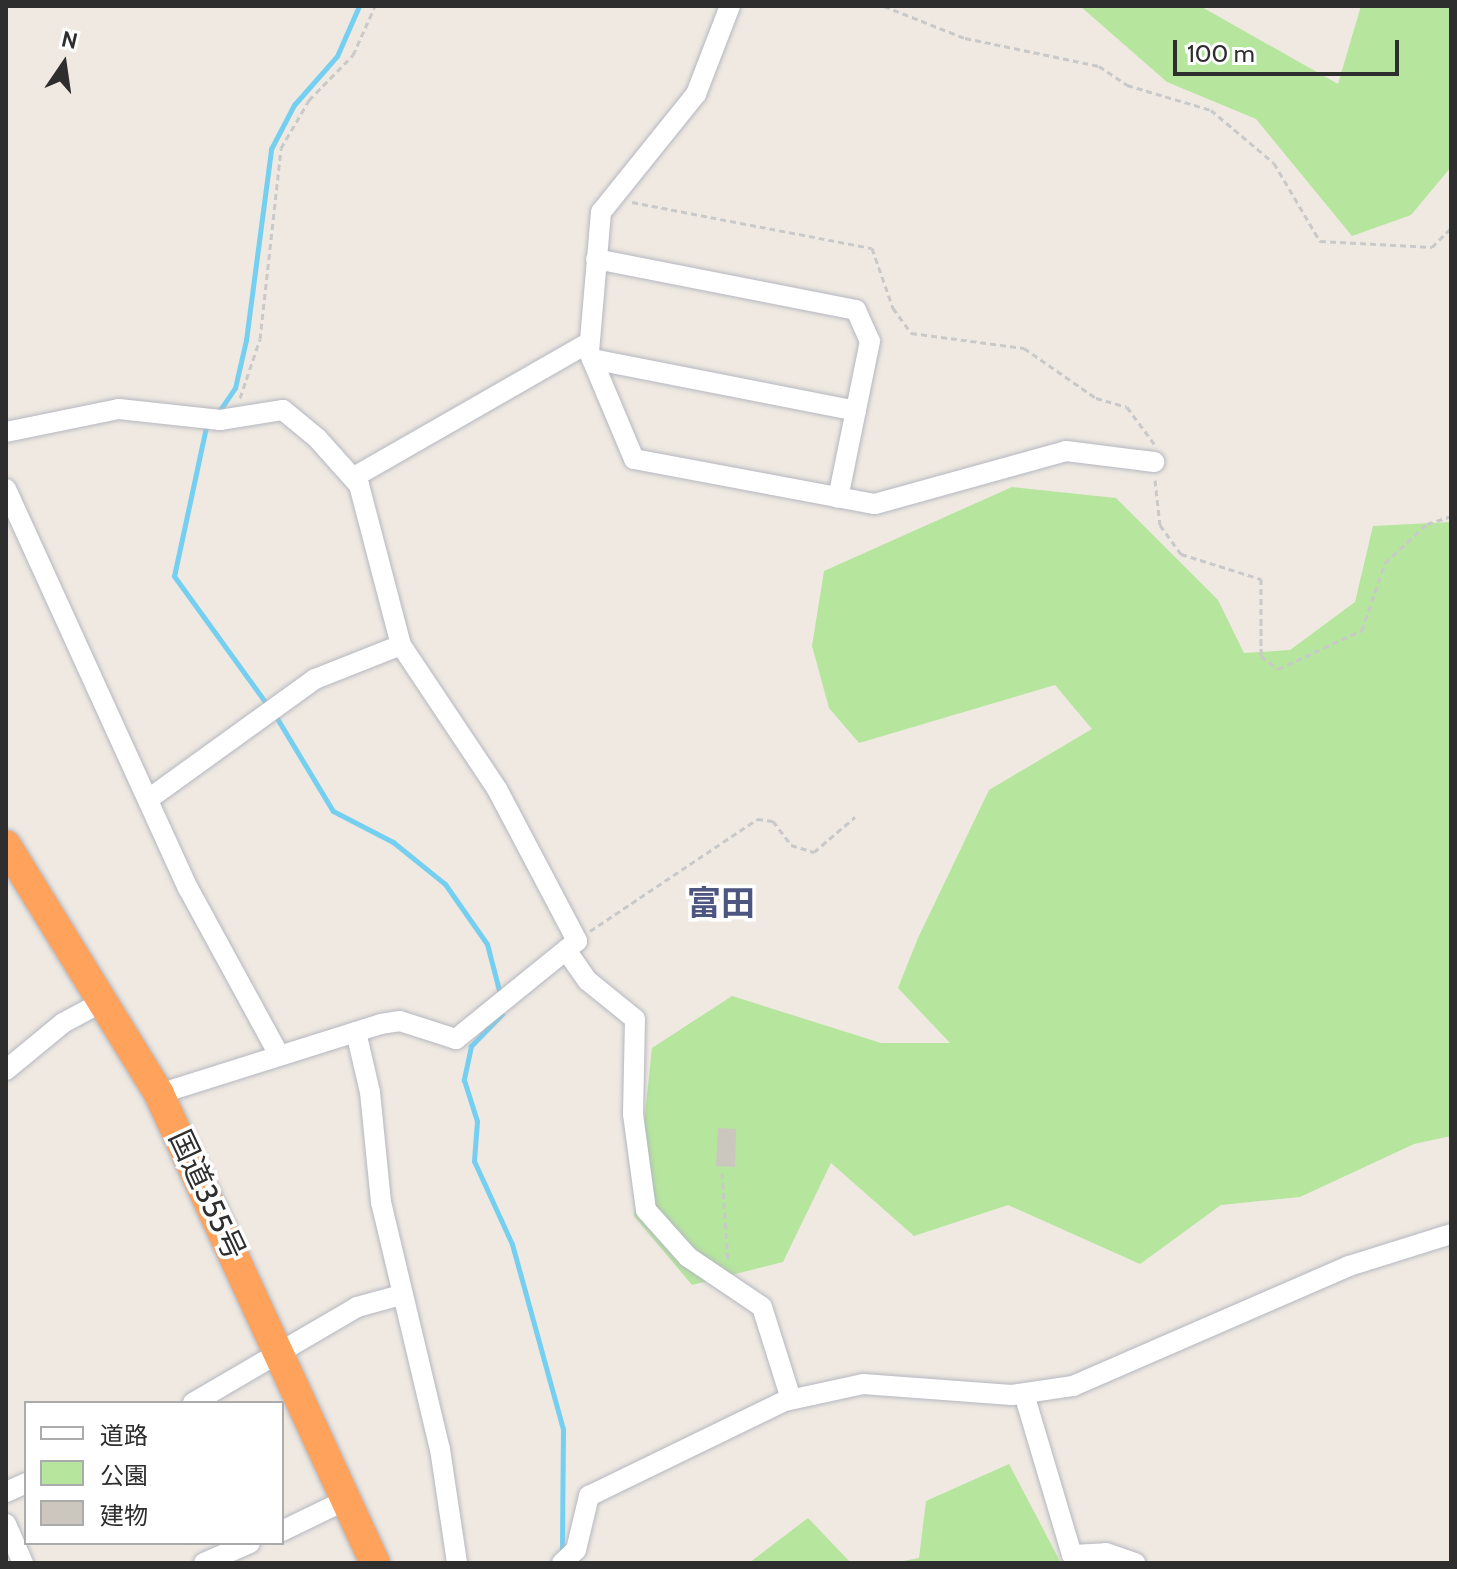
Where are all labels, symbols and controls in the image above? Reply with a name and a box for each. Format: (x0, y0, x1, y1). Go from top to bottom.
north arrow (24, 24, 104, 104)
scale bar (1177, 24, 1403, 74)
text: N (59, 25, 80, 55)
text: 100 m (1187, 39, 1255, 68)
district label: 富田 (687, 884, 755, 924)
street label: 国道355号 (161, 1125, 253, 1265)
legend (24, 1401, 284, 1545)
text: 道路 (100, 1421, 148, 1450)
text: 公園 (100, 1461, 148, 1490)
text: 建物 (100, 1501, 148, 1530)

